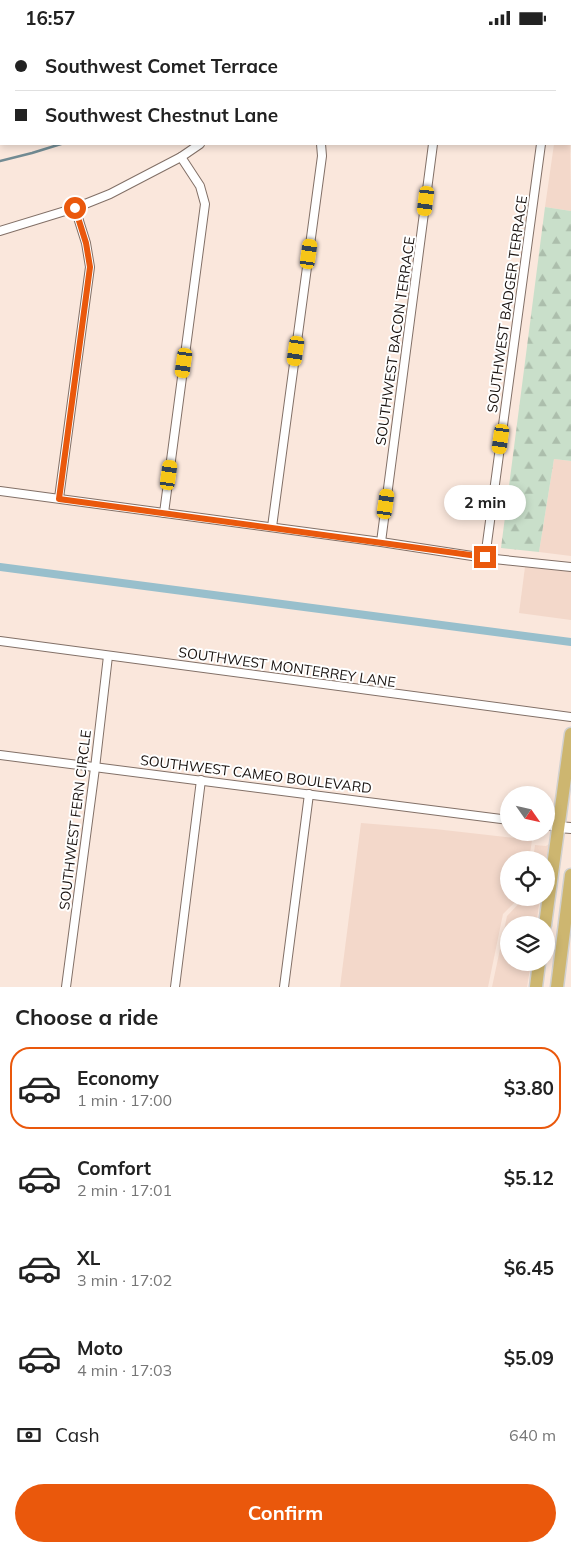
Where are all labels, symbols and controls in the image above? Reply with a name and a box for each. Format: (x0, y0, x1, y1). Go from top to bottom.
text: 16:57 (25, 6, 75, 30)
text: Southwest Comet Terrace (45, 54, 278, 78)
text: Southwest Chestnut Lane (45, 103, 278, 127)
car (416, 185, 435, 217)
street label: SOUTHWEST BADGER TERRACE (483, 194, 531, 414)
route start (64, 197, 86, 219)
street label: SOUTHWEST BACON TERRACE (371, 235, 419, 447)
car (299, 238, 318, 270)
car (286, 335, 305, 367)
car (174, 347, 193, 379)
car (491, 423, 510, 455)
car (159, 459, 178, 491)
callout: 2 min (444, 485, 526, 519)
car (376, 488, 395, 520)
text: 2 min (464, 492, 506, 512)
route end (474, 546, 496, 568)
street label: SOUTHWEST MONTERREY LANE (177, 643, 397, 691)
street label: SOUTHWEST FERN CIRCLE (55, 729, 95, 911)
street label: SOUTHWEST CAMEO BOULEVARD (139, 751, 373, 797)
north arrow (500, 786, 555, 841)
map controls (500, 786, 555, 971)
button: locate (500, 851, 555, 906)
button: layers (500, 916, 555, 971)
text: Choose a ride (15, 1003, 158, 1031)
icon: car (17, 1066, 62, 1111)
text: Economy (77, 1066, 159, 1090)
text: $3.80 (504, 1076, 554, 1100)
text: 1 min · 17:00 (77, 1090, 172, 1110)
icon: car (17, 1156, 62, 1201)
text: Comfort (77, 1156, 151, 1180)
text: $5.12 (504, 1166, 554, 1190)
text: 2 min · 17:01 (77, 1180, 172, 1200)
icon: car (17, 1246, 62, 1291)
text: XL (77, 1246, 100, 1270)
text: $6.45 (504, 1256, 554, 1280)
text: 3 min · 17:02 (77, 1270, 172, 1290)
icon: car (17, 1336, 62, 1381)
text: Moto (77, 1336, 123, 1360)
text: $5.09 (504, 1346, 554, 1370)
text: 4 min · 17:03 (77, 1360, 172, 1380)
icon: cash (15, 1421, 43, 1449)
text: Cash (55, 1423, 100, 1447)
text: 640 m (509, 1425, 556, 1445)
button: Confirm (15, 1484, 556, 1542)

